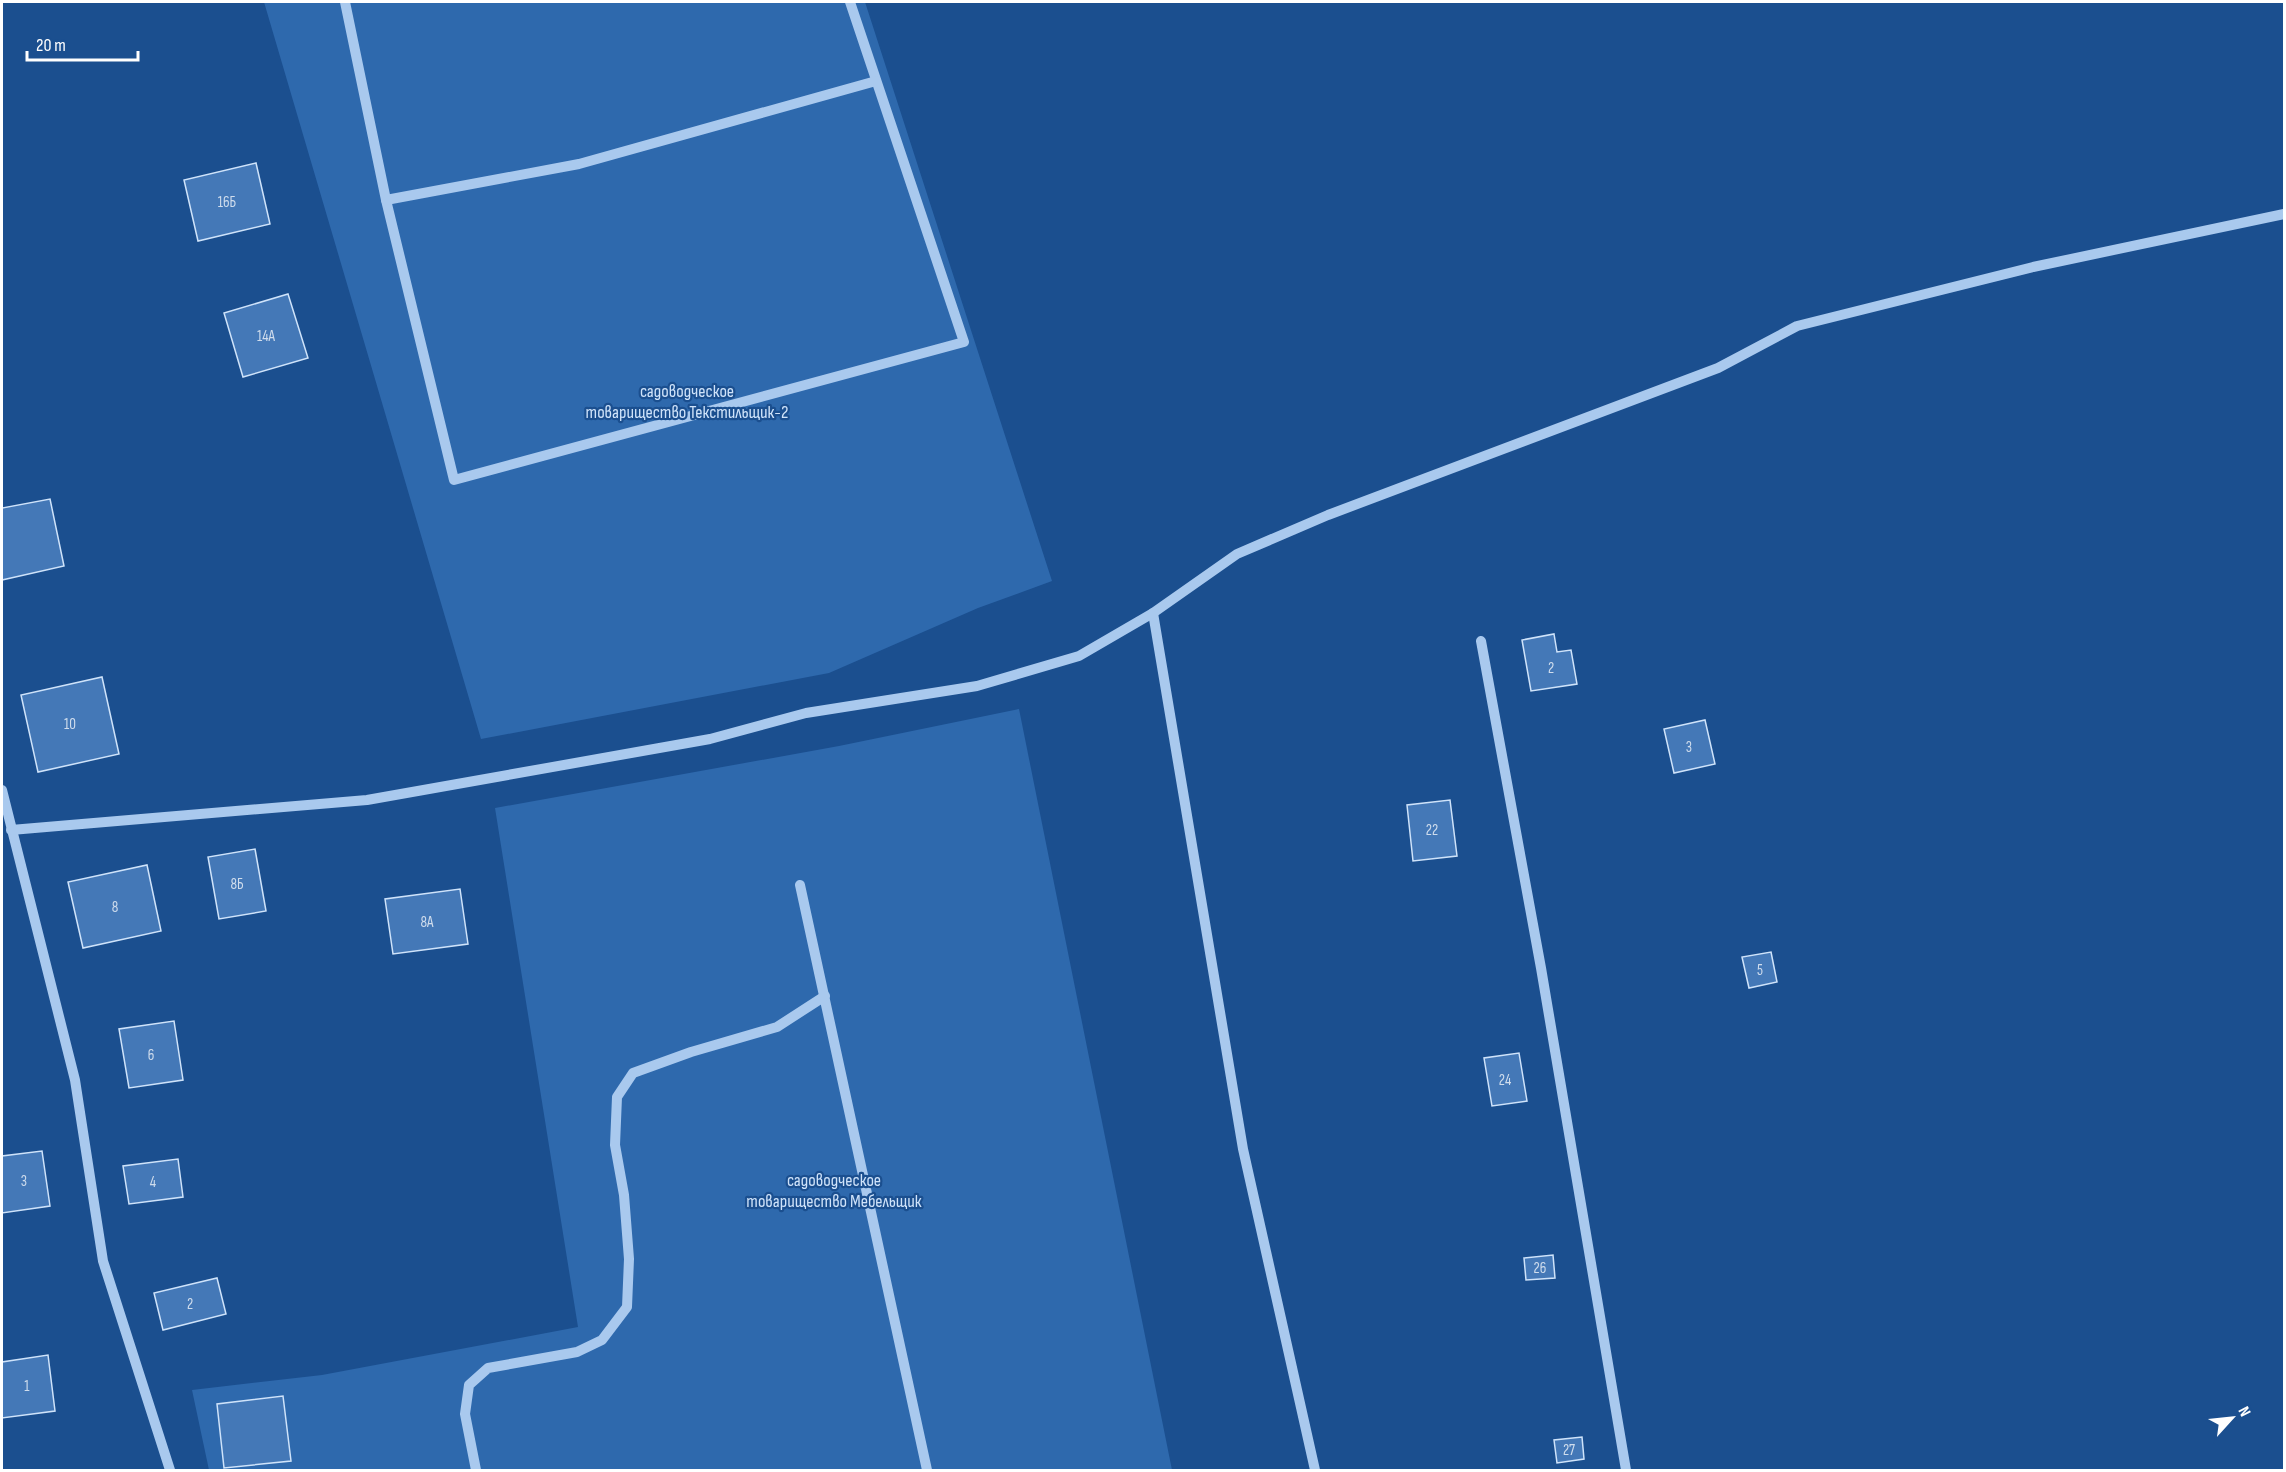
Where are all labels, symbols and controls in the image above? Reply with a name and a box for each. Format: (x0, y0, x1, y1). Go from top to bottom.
scale bar (27, 24, 138, 62)
text: 20 m (36, 35, 66, 56)
house number: 16Б (218, 193, 237, 212)
house number: 14А (257, 327, 276, 346)
park label: садоводческое товарищество Текстильщик-2 (586, 381, 788, 423)
house number: 2 (1548, 659, 1554, 678)
house number: 10 (64, 715, 76, 734)
house number: 3 (1686, 738, 1692, 757)
house number: 22 (1426, 821, 1438, 840)
house number: 8Б (230, 875, 244, 894)
house number: 8 (112, 898, 118, 917)
house number: 8А (421, 913, 434, 932)
house number: 5 (1757, 961, 1763, 980)
house number: 6 (148, 1046, 154, 1065)
house number: 24 (1499, 1071, 1511, 1090)
park label: садоводческое товарищество Мебельщик (746, 1170, 922, 1212)
house number: 3 (21, 1172, 27, 1191)
house number: 4 (150, 1173, 156, 1192)
house number: 26 (1534, 1259, 1546, 1278)
house number: 2 (187, 1295, 193, 1314)
house number: 1 (24, 1377, 30, 1396)
north arrow (2202, 1388, 2262, 1448)
text: N (2234, 1404, 2254, 1420)
house number: 27 (1563, 1441, 1575, 1460)

